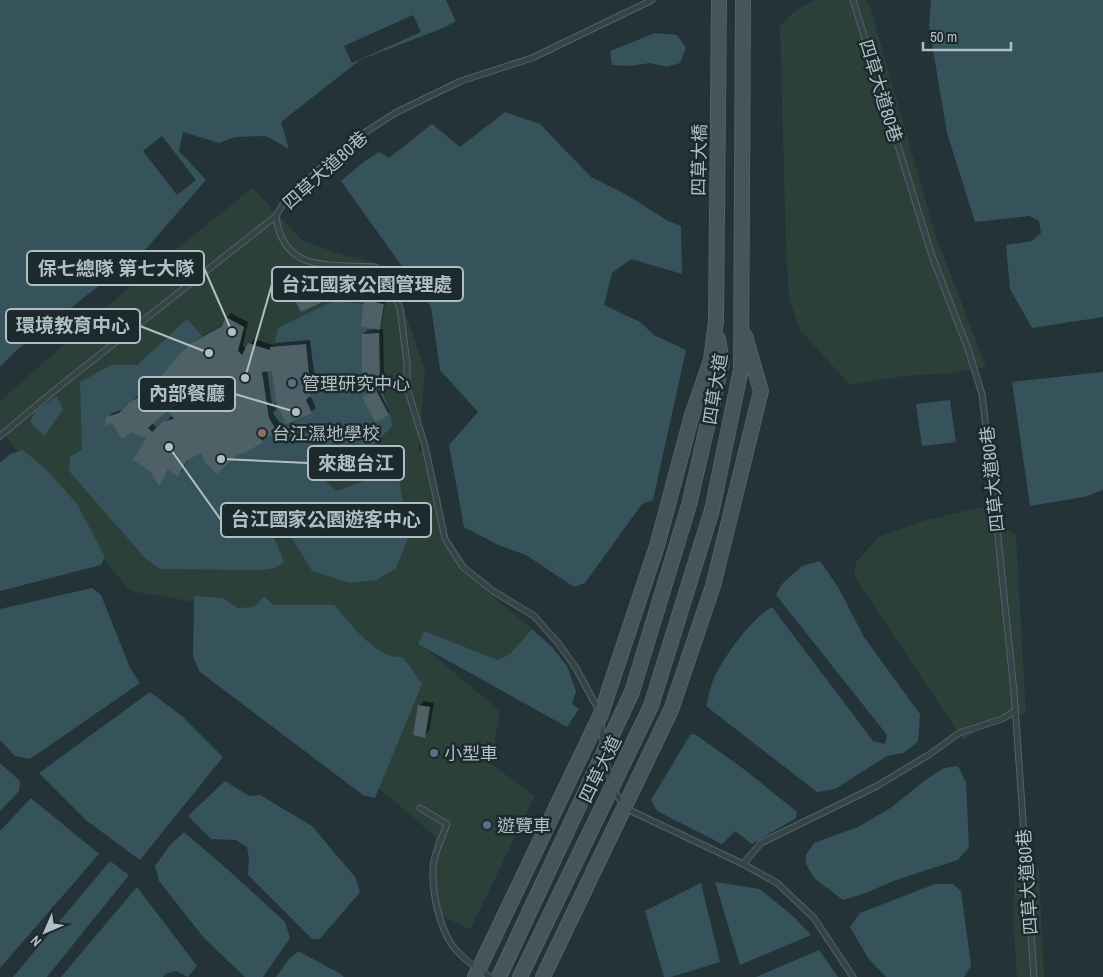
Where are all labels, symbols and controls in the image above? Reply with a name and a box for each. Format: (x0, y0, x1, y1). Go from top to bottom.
scale bar (923, 20, 1010, 52)
text: 50 m (930, 26, 957, 47)
street label: 四草大道80巷 (853, 36, 909, 146)
street label: 四草大橋 (686, 124, 712, 196)
street label: 四草大道80巷 (277, 125, 373, 215)
callout: 保七總隊 第七大隊 (27, 251, 204, 285)
text: 保七總隊 第七大隊 (38, 255, 194, 281)
callout: 台江國家公園管理處 (272, 267, 463, 301)
text: 台江國家公園管理處 (281, 271, 453, 297)
callout: 環境教育中心 (6, 309, 140, 343)
text: 環境教育中心 (16, 312, 130, 338)
street label: 四草大道 (697, 351, 733, 427)
place label: 管理研究中心 (302, 371, 410, 396)
callout: 內部餐廳 (139, 377, 235, 411)
marker: 管理研究中心 (286, 377, 298, 389)
text: 內部餐廳 (149, 380, 225, 406)
place label: 台江濕地學校 (272, 421, 380, 446)
street label: 四草大道80巷 (974, 425, 1010, 533)
marker: 台江濕地學校 (256, 427, 268, 439)
callout: 來趣台江 (308, 446, 404, 480)
text: 來趣台江 (318, 450, 394, 476)
callout: 台江國家公園遊客中心 (221, 503, 431, 537)
text: 台江國家公園遊客中心 (231, 506, 421, 532)
street label: 四草大道 (573, 731, 627, 807)
place label: 小型車 (444, 741, 498, 766)
marker: 小型車 (428, 747, 440, 759)
place label: 遊覽車 (497, 813, 551, 838)
marker: 遊覽車 (481, 819, 493, 831)
street label: 四草大道80巷 (1011, 828, 1043, 936)
north arrow (20, 907, 70, 957)
text: N (27, 932, 45, 950)

